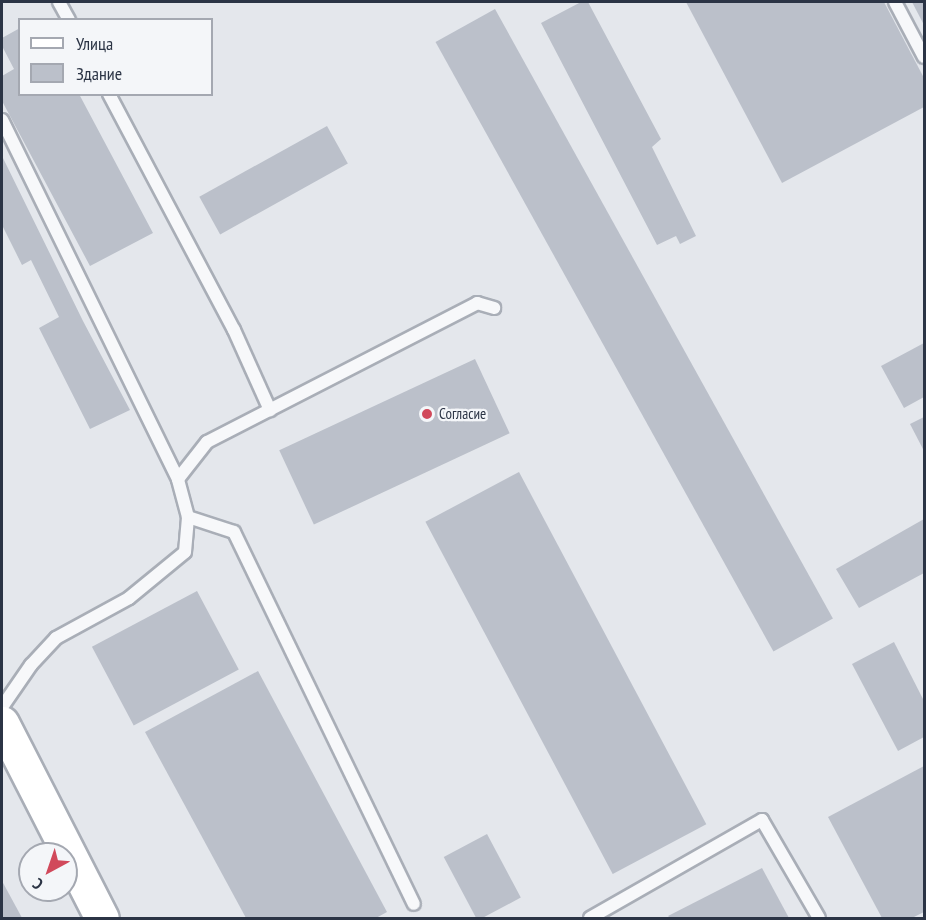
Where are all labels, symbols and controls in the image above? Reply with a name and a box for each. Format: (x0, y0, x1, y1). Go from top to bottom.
legend (18, 18, 213, 96)
text: Улица (76, 32, 113, 55)
text: Здание (76, 62, 122, 85)
place label: Согласие (439, 405, 486, 423)
marker: Согласие (420, 407, 434, 421)
north arrow (18, 842, 78, 902)
text: С (28, 874, 47, 894)

